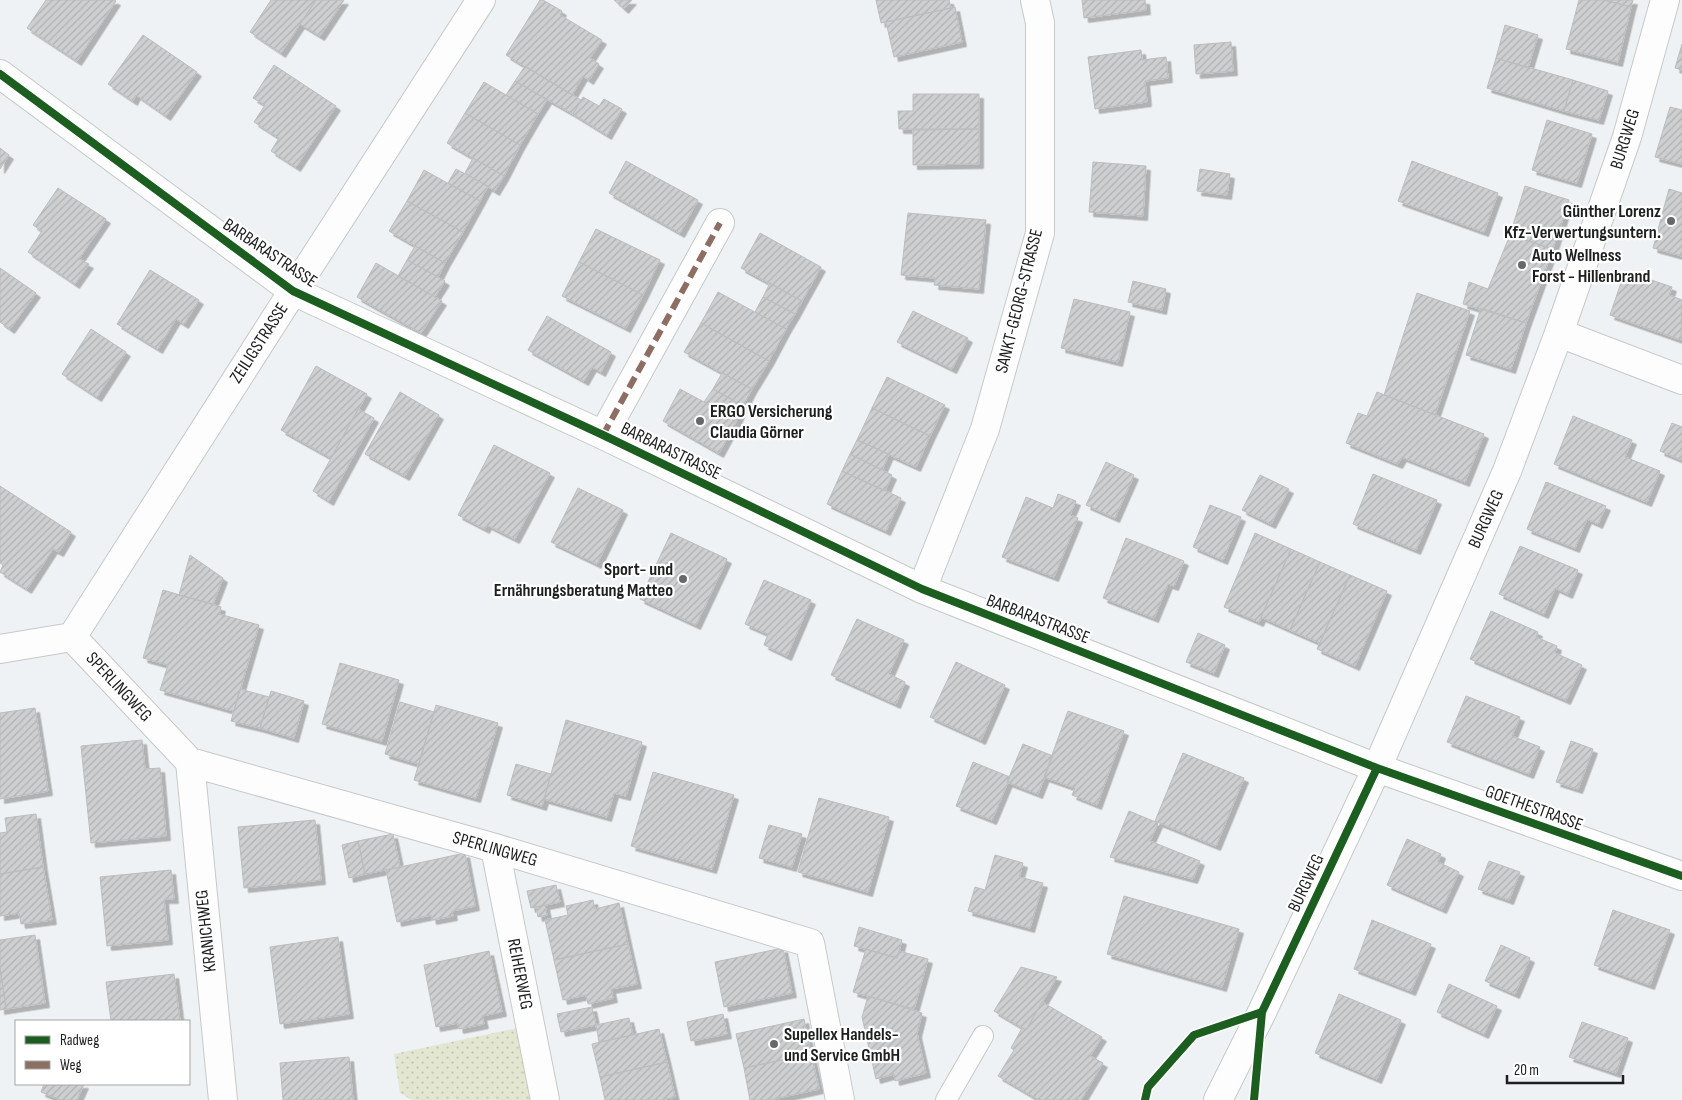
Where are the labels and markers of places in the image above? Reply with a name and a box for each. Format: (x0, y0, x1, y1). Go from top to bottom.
place label: Günther Lorenz Kfz-Verwertungsuntern. (1504, 201, 1661, 243)
marker: Günther Lorenz Kfz-Verwertungsuntern. (1665, 215, 1677, 227)
place label: Auto Wellness Forst - Hillenbrand (1531, 245, 1650, 287)
marker: Auto Wellness Forst - Hillenbrand (1516, 259, 1528, 271)
place label: ERGO Versicherung Claudia Görner (710, 401, 833, 443)
marker: ERGO Versicherung Claudia Görner (694, 415, 706, 427)
place label: Sport- und Ernährungsberatung Matteo (494, 559, 673, 601)
marker: Sport- und Ernährungsberatung Matteo (677, 573, 689, 585)
place label: Supellex Handels- und Service GmbH (784, 1024, 900, 1066)
marker: Supellex Handels- und Service GmbH (768, 1038, 780, 1050)

